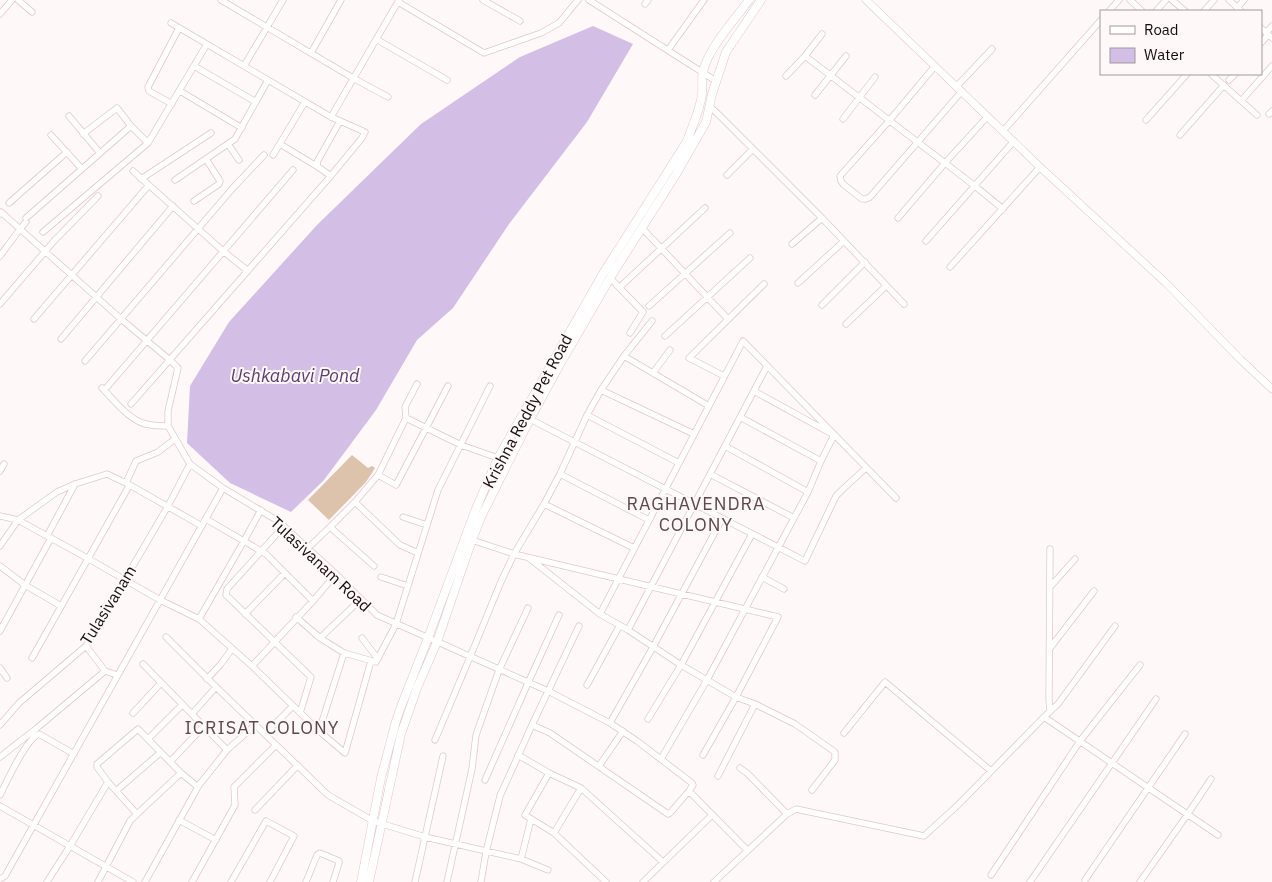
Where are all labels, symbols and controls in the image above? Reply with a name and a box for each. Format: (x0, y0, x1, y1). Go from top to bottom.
legend (1100, 10, 1262, 75)
text: Road (1144, 20, 1179, 39)
text: Water (1144, 45, 1185, 64)
street label: Krishna Reddy Pet Road (478, 331, 576, 491)
water label: Ushkabavi Pond (230, 364, 360, 387)
district label: RAGHAVENDRA COLONY (626, 492, 766, 536)
street label: Tulasivanam Road (266, 512, 376, 616)
street label: Tulasivanam (76, 562, 140, 648)
district label: ICRISAT COLONY (185, 716, 339, 739)

